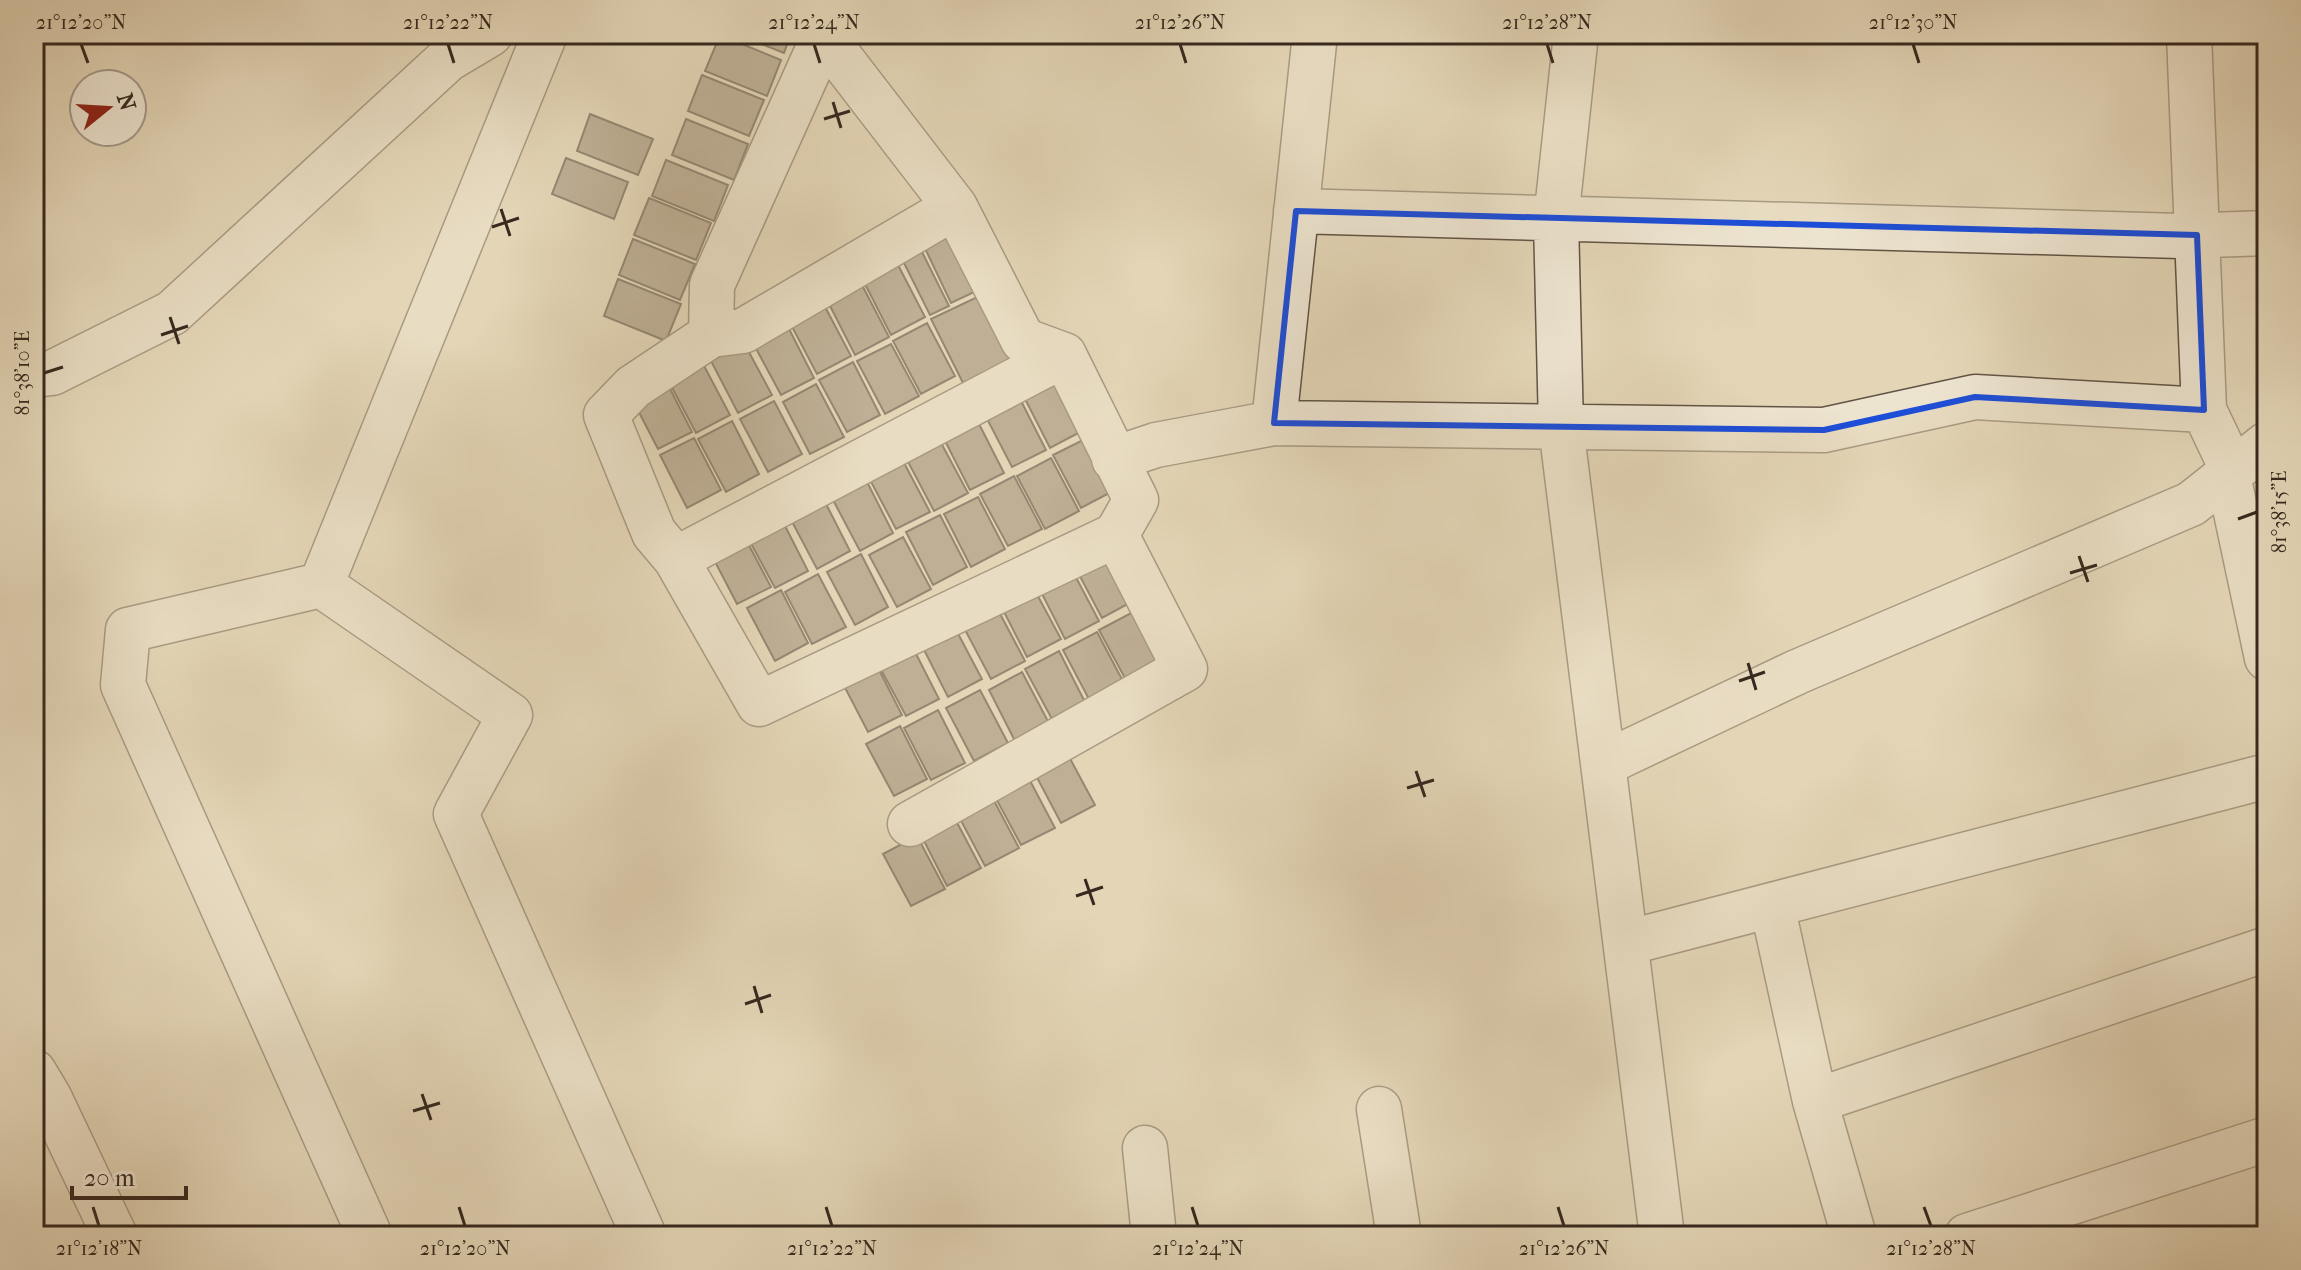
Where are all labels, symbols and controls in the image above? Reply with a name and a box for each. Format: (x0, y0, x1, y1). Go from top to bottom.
text: 21°12'20"N (36, 11, 126, 34)
text: 21°12'22"N (403, 11, 493, 34)
text: 21°12'24"N (768, 11, 860, 34)
text: 21°12'26"N (1135, 11, 1225, 34)
text: 21°12'28"N (1502, 11, 1592, 34)
text: 21°12'30"N (1869, 11, 1957, 34)
north arrow (68, 68, 148, 148)
text: N (111, 90, 141, 114)
text: 81°38'10"E (11, 330, 34, 416)
text: 81°38'15"E (2268, 471, 2291, 553)
scale bar (72, 1150, 186, 1200)
text: 20 m (84, 1164, 135, 1192)
text: 21°12'18"N (56, 1237, 142, 1260)
text: 21°12'20"N (420, 1237, 510, 1260)
text: 21°12'22"N (787, 1237, 877, 1260)
text: 21°12'24"N (1152, 1237, 1244, 1260)
text: 21°12'26"N (1519, 1237, 1609, 1260)
text: 21°12'28"N (1886, 1237, 1976, 1260)

